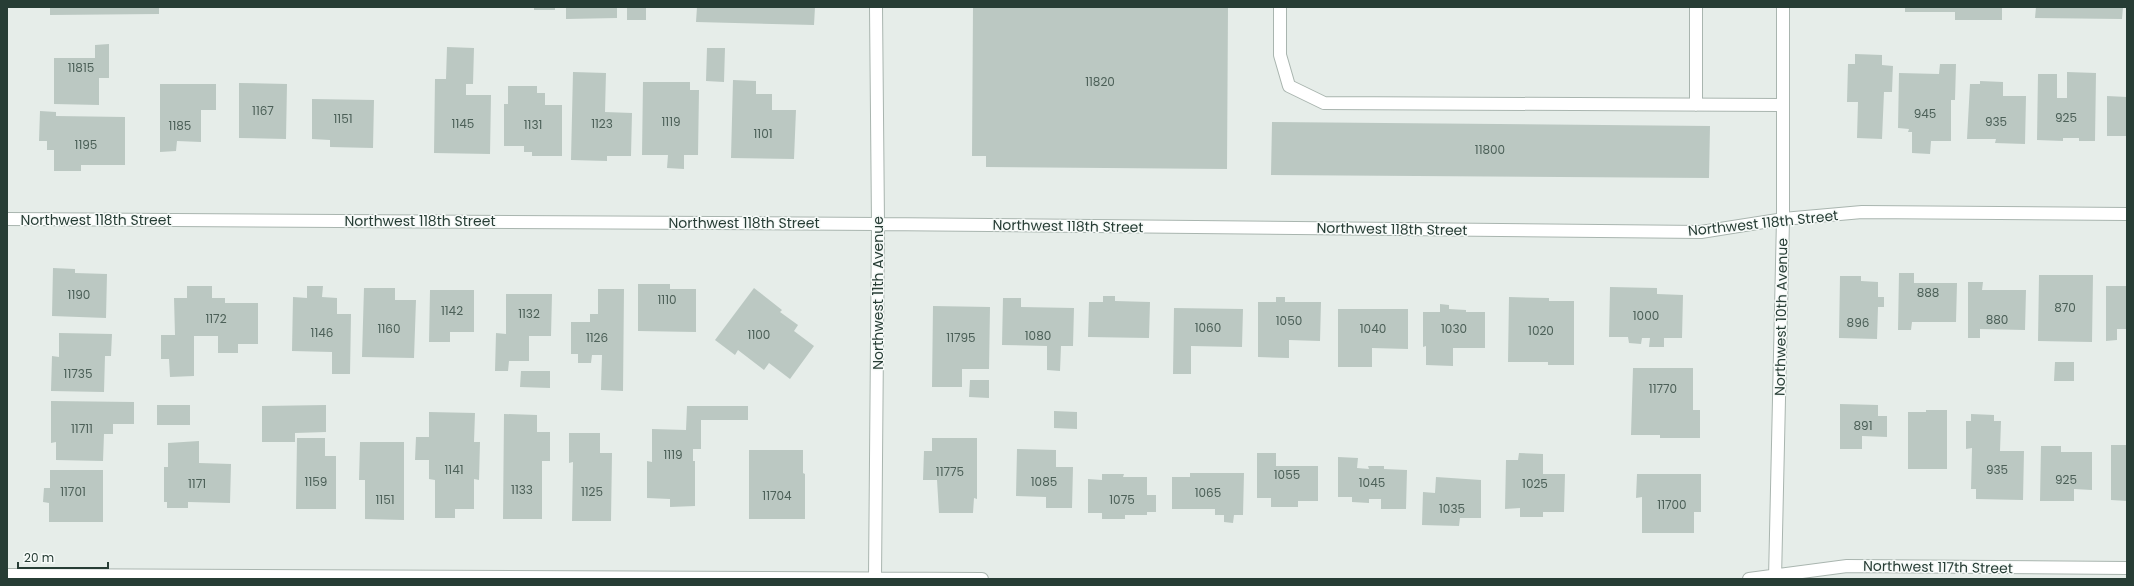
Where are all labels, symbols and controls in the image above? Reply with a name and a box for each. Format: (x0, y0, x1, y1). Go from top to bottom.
house number: 11815 (68, 59, 94, 76)
house number: 11820 (1085, 73, 1115, 90)
house number: 1167 (252, 102, 274, 119)
house number: 945 (1914, 105, 1936, 122)
house number: 925 (2055, 109, 2077, 126)
house number: 1151 (333, 110, 353, 127)
house number: 1119 (661, 113, 681, 130)
house number: 935 (1985, 113, 2007, 130)
house number: 1145 (452, 115, 474, 132)
house number: 1123 (591, 115, 613, 132)
house number: 1131 (524, 116, 542, 133)
house number: 1185 (169, 117, 191, 134)
house number: 1101 (753, 125, 773, 142)
house number: 1195 (75, 136, 97, 153)
house number: 11800 (1475, 141, 1505, 158)
street label: Northwest 118th Street (1687, 205, 1839, 241)
street label: Northwest 118th Street (21, 210, 171, 230)
street label: Northwest 118th Street (345, 211, 495, 231)
street label: Northwest 118th Street (669, 213, 819, 233)
street label: Northwest 118th Street (992, 215, 1144, 237)
street label: Northwest 11th Avenue (868, 216, 888, 370)
street label: Northwest 118th Street (1316, 218, 1468, 240)
street label: Northwest 10th Avenue (1770, 238, 1792, 396)
house number: 888 (1917, 284, 1939, 301)
house number: 1190 (68, 286, 90, 303)
house number: 1110 (657, 291, 677, 308)
house number: 870 (2054, 299, 2076, 316)
house number: 1142 (441, 302, 463, 319)
house number: 1132 (518, 305, 540, 322)
house number: 1000 (1633, 307, 1659, 324)
house number: 1172 (205, 310, 227, 327)
house number: 880 (1986, 311, 2008, 328)
house number: 1050 (1276, 312, 1302, 329)
house number: 896 (1847, 314, 1869, 331)
house number: 1060 (1195, 319, 1221, 336)
house number: 1160 (378, 320, 400, 337)
house number: 1040 (1360, 320, 1386, 337)
house number: 1030 (1441, 320, 1467, 337)
house number: 1020 (1528, 322, 1554, 339)
house number: 1146 (311, 324, 333, 341)
house number: 1100 (748, 326, 770, 343)
house number: 1080 (1025, 327, 1051, 344)
house number: 1126 (586, 329, 608, 346)
house number: 11795 (946, 329, 976, 346)
house number: 11735 (64, 365, 92, 382)
house number: 11770 (1649, 380, 1677, 397)
house number: 891 (1854, 417, 1872, 434)
house number: 11711 (71, 420, 93, 437)
house number: 1119 (663, 446, 683, 463)
house number: 1141 (444, 461, 464, 478)
house number: 935 (1986, 461, 2008, 478)
house number: 11775 (936, 463, 964, 480)
house number: 1055 (1274, 466, 1300, 483)
house number: 925 (2055, 471, 2077, 488)
house number: 1159 (305, 473, 327, 490)
house number: 1085 (1031, 473, 1057, 490)
house number: 1045 (1359, 474, 1385, 491)
house number: 1171 (188, 475, 206, 492)
house number: 1025 (1522, 475, 1548, 492)
house number: 1133 (511, 481, 533, 498)
house number: 11701 (60, 483, 86, 500)
house number: 1125 (581, 483, 603, 500)
house number: 1065 (1195, 484, 1221, 501)
house number: 11704 (762, 487, 792, 504)
house number: 1151 (375, 491, 395, 508)
house number: 1075 (1109, 491, 1135, 508)
house number: 11700 (1657, 496, 1687, 513)
house number: 1035 (1439, 500, 1465, 517)
scale bar (18, 544, 108, 570)
text: 20 m (24, 549, 54, 566)
street label: Northwest 117th Street (1863, 556, 2013, 578)

